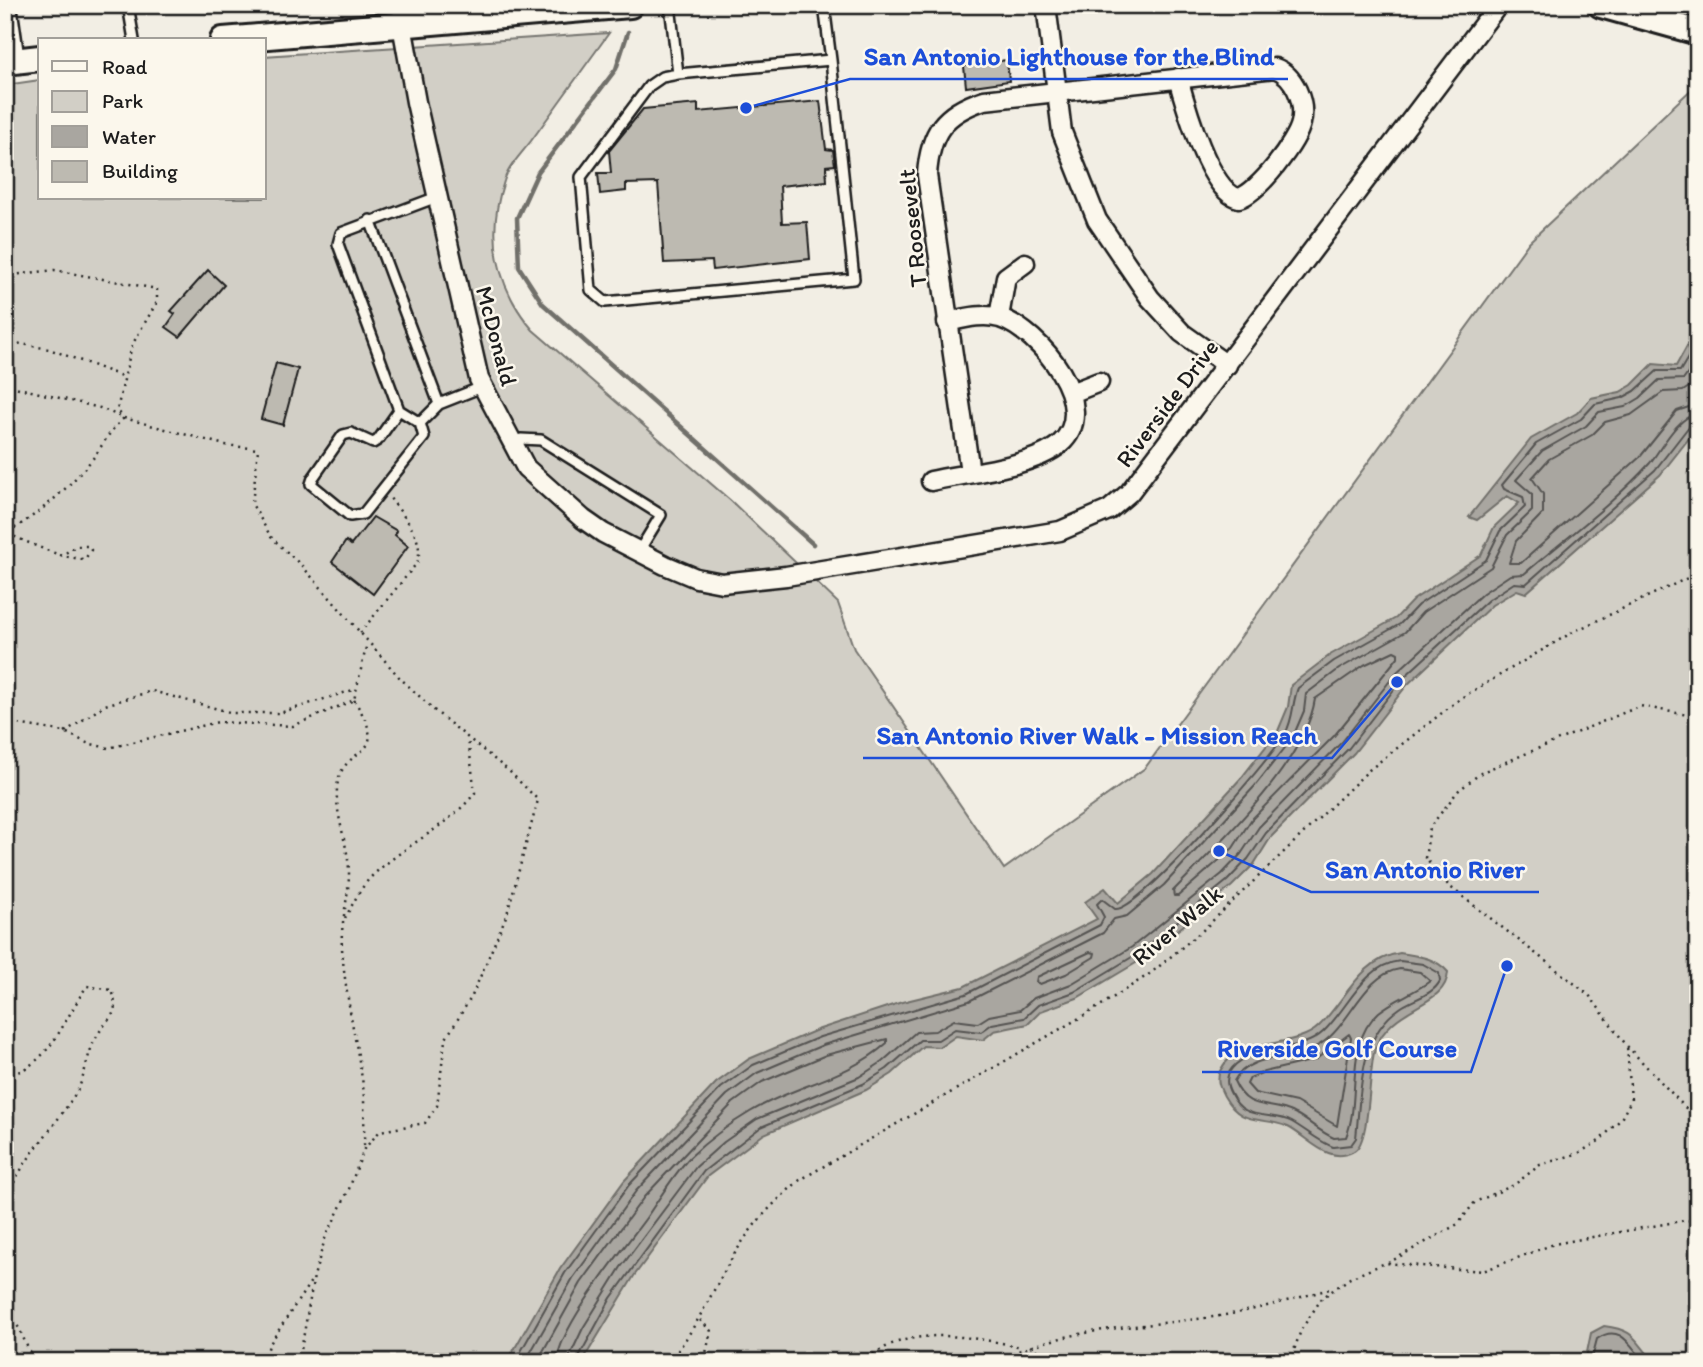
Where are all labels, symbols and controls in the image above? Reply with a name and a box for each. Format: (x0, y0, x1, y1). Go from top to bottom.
callout: San Antonio Lighthouse for the Blind (850, 32, 1288, 79)
legend (38, 38, 266, 200)
text: San Antonio Lighthouse for the Blind (864, 40, 1275, 72)
text: Road (102, 54, 148, 79)
text: Park (102, 88, 144, 113)
text: Water (102, 124, 156, 149)
text: Building (102, 158, 178, 183)
street label: T Roosevelt (891, 167, 933, 289)
street label: McDonald (470, 283, 524, 389)
street label: Riverside Drive (1109, 333, 1225, 473)
callout: San Antonio River Walk - Mission Reach (863, 711, 1332, 758)
text: San Antonio River Walk - Mission Reach (876, 719, 1319, 751)
callout: San Antonio River (1311, 845, 1539, 892)
text: San Antonio River (1325, 853, 1526, 885)
street label: River Walk (1126, 878, 1229, 971)
callout: Riverside Golf Course (1202, 1025, 1471, 1072)
text: Riverside Golf Course (1217, 1032, 1457, 1064)

